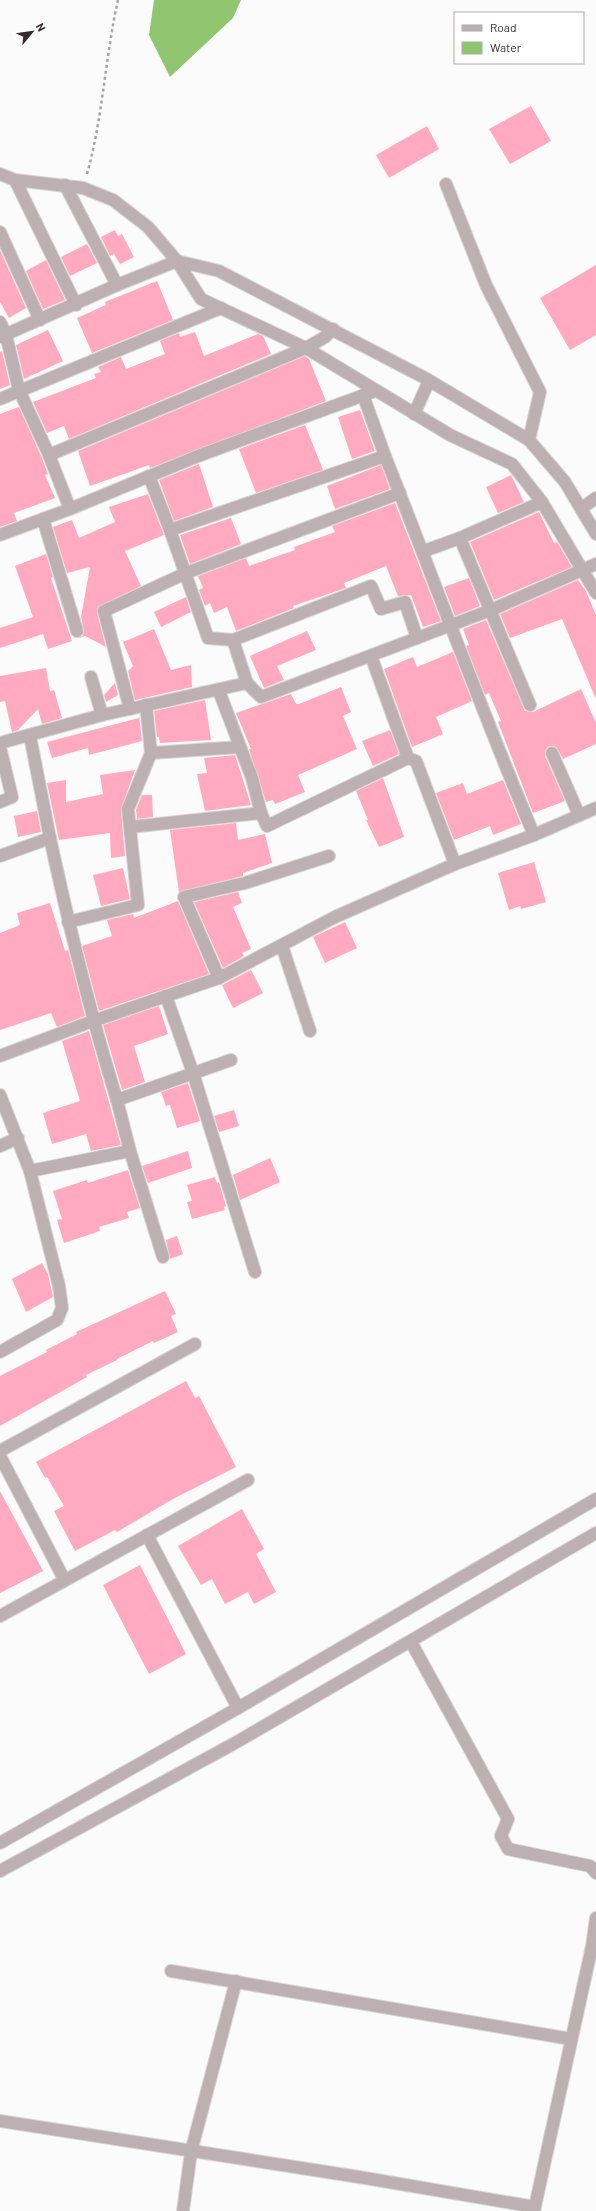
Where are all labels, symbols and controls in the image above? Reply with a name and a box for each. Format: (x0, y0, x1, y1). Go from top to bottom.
north arrow (12, 12, 52, 52)
legend (454, 12, 584, 64)
text: Road (490, 20, 517, 34)
text: N (34, 21, 49, 33)
text: Water (490, 40, 522, 54)

